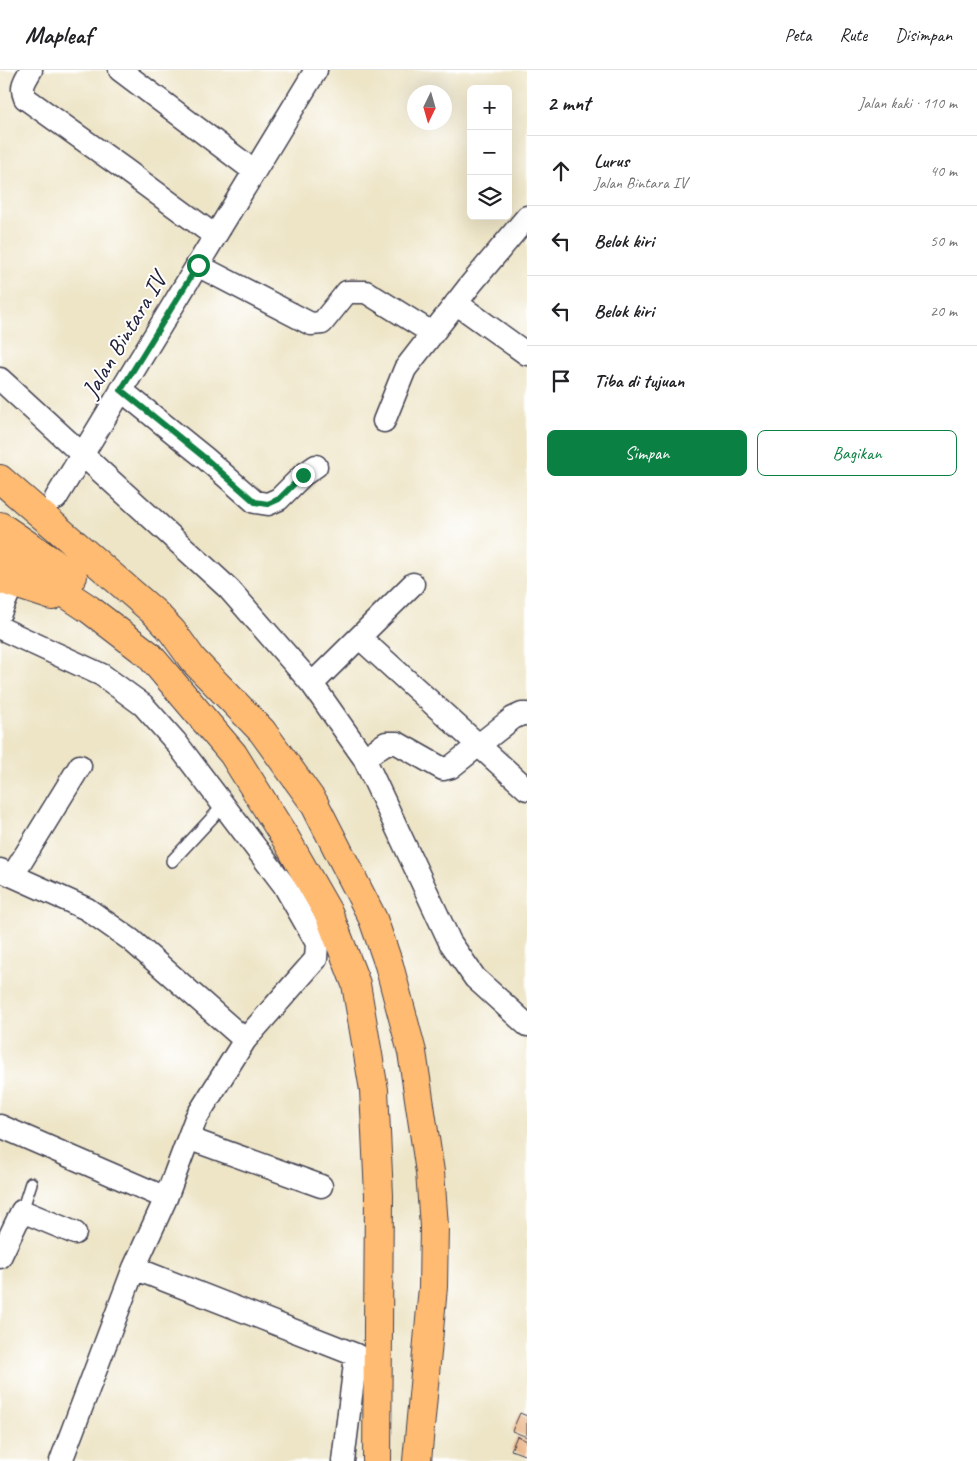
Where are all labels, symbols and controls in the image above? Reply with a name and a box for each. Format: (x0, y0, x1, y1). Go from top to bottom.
text: Mapleaf (25, 20, 92, 50)
text: Peta (785, 24, 812, 46)
text: Rute (840, 24, 867, 46)
text: Disimpan (895, 24, 952, 46)
north arrow (407, 85, 452, 130)
map controls (467, 85, 512, 220)
button: + (467, 85, 512, 130)
text: 2 mnt (547, 90, 590, 116)
text: Jalan kaki · 110 m (859, 93, 957, 113)
button: − (467, 130, 512, 175)
text: Lurus (594, 149, 629, 173)
icon: ahead (547, 157, 575, 185)
text: 40 m (930, 161, 957, 181)
text: Jalan Bintara IV (594, 173, 687, 193)
button: layers (467, 175, 512, 220)
icon: left (547, 227, 575, 255)
text: Belok kiri (594, 229, 654, 253)
text: 50 m (930, 231, 957, 251)
route start (187, 254, 210, 277)
street label: Jalan Bintara IV (75, 264, 175, 404)
icon: left (547, 297, 575, 325)
text: Belok kiri (594, 299, 654, 323)
text: 20 m (930, 301, 957, 321)
icon: arrive (547, 367, 575, 395)
text: Tiba di tujuan (594, 369, 684, 393)
button: Simpan (547, 430, 747, 476)
button: Bagikan (757, 430, 957, 476)
route end (292, 464, 315, 487)

